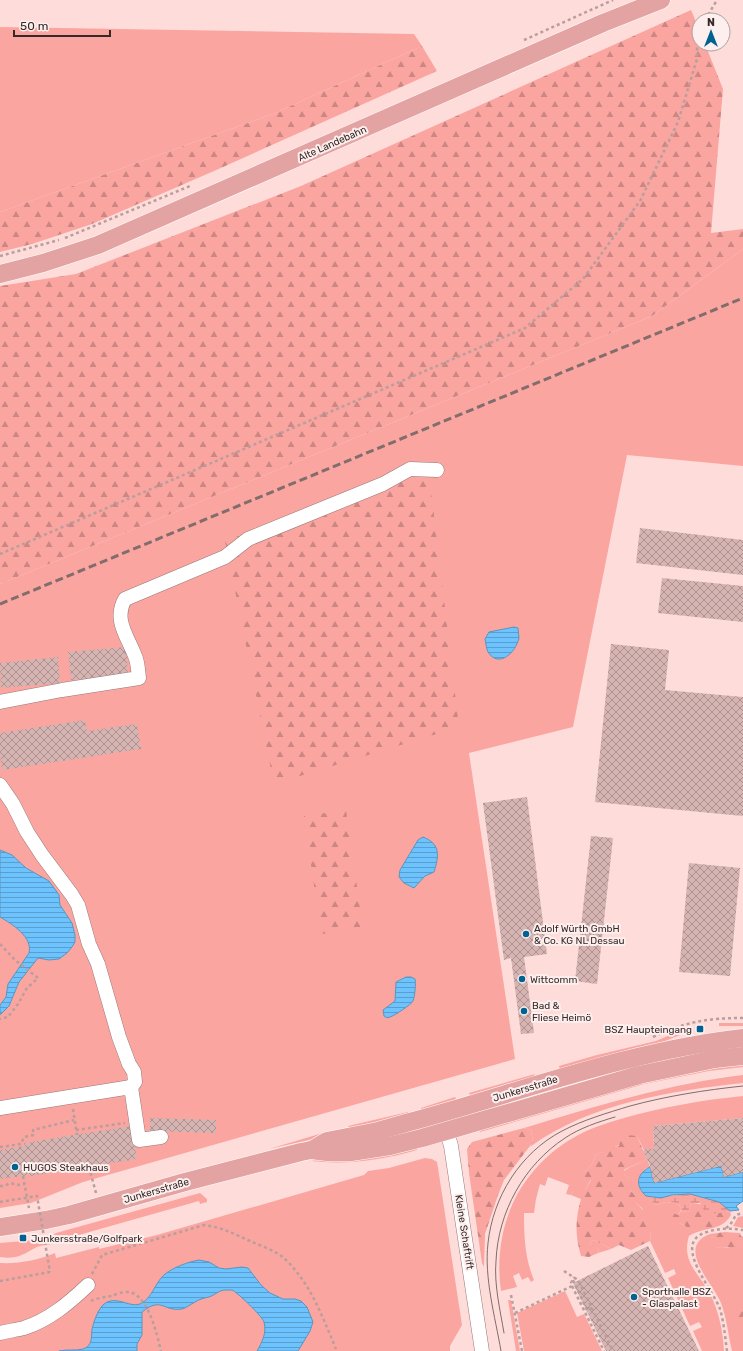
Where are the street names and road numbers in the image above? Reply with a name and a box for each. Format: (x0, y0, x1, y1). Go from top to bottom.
street label: Alte Landebahn (296, 123, 368, 164)
street label: Junkersstraße (491, 1073, 560, 1105)
street label: Junkersstraße (122, 1176, 191, 1206)
street label: Kleine Schaftrift (452, 1194, 476, 1271)

